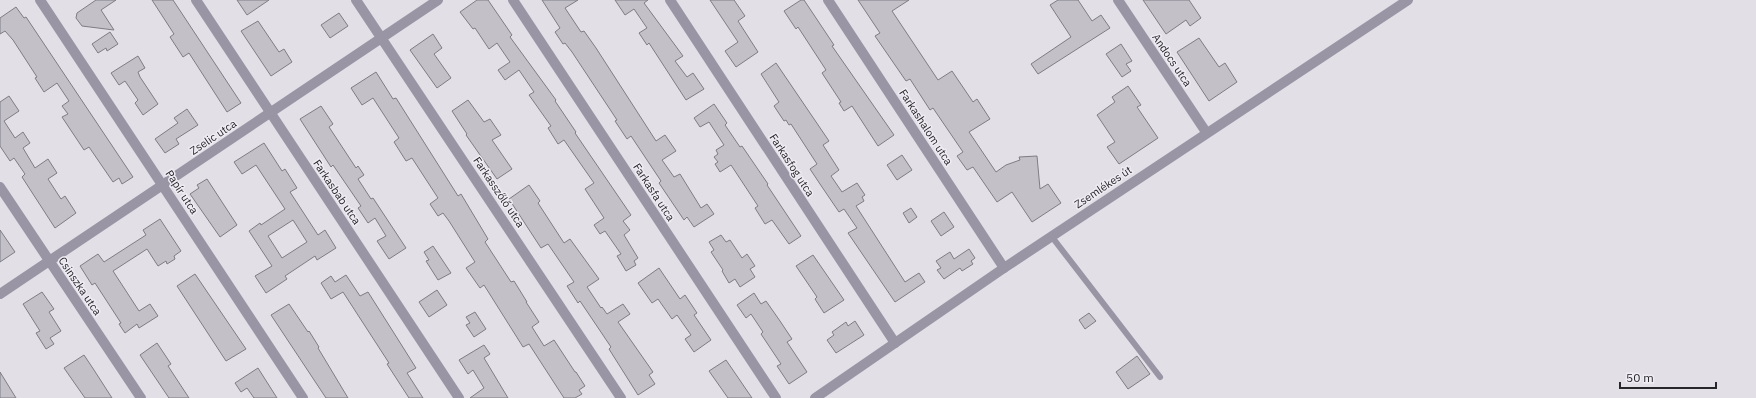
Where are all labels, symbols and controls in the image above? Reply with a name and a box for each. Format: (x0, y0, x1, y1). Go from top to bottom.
street label: Andocs utca (1149, 31, 1195, 89)
street label: Farkashalom utca (896, 86, 956, 168)
street label: Zselic utca (187, 116, 239, 158)
street label: Farkasfog utca (766, 131, 818, 199)
street label: Farkasszőlő utca (470, 154, 528, 230)
street label: Farkasbab utca (310, 157, 364, 227)
street label: Farkasfa utca (630, 160, 678, 224)
street label: Zsemlékes út (1072, 163, 1134, 211)
street label: Papír utca (163, 167, 201, 217)
street label: Csinszka utca (55, 254, 105, 318)
scale bar (1620, 364, 1716, 390)
text: 50 m (1626, 370, 1654, 385)

